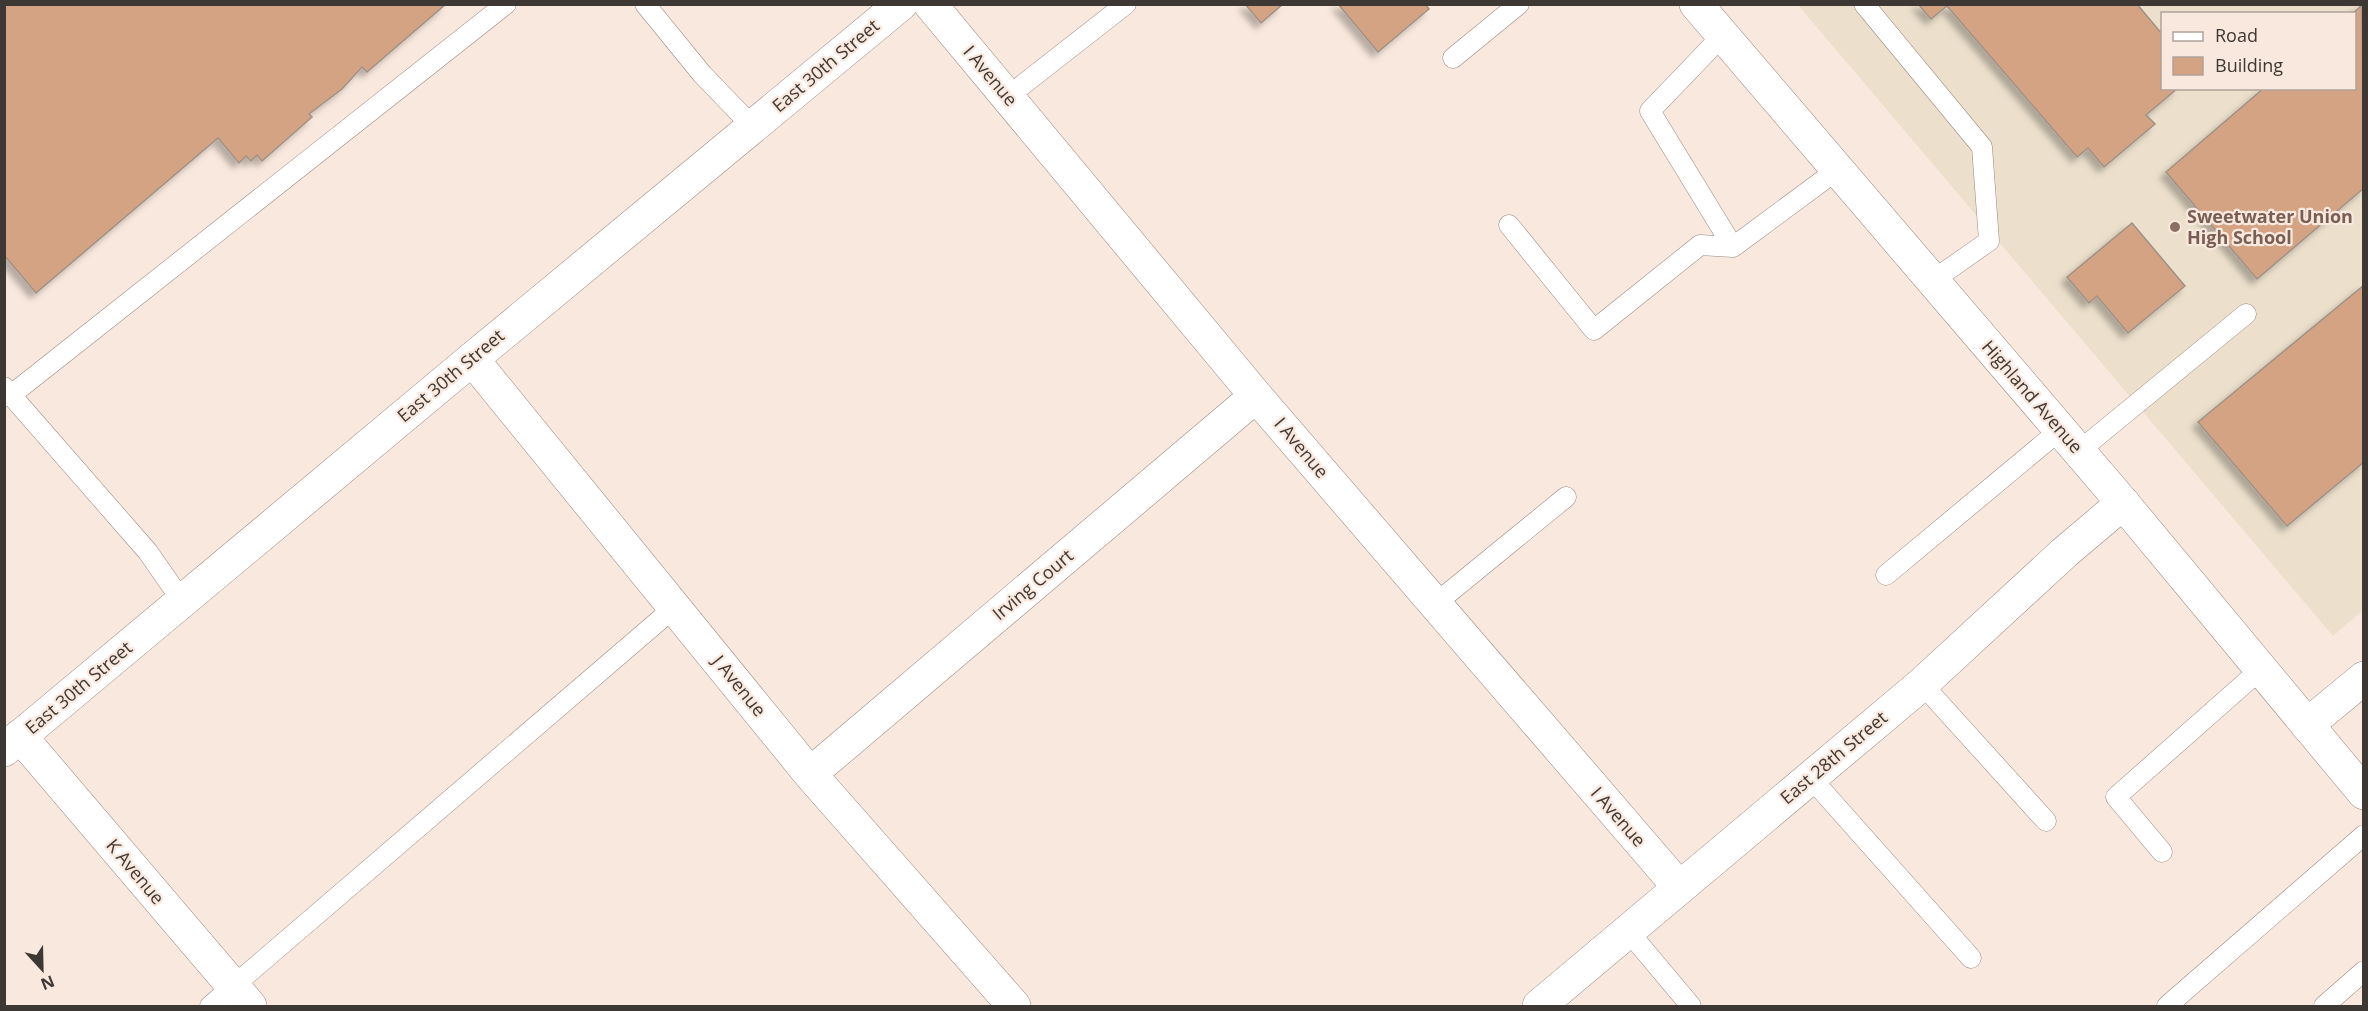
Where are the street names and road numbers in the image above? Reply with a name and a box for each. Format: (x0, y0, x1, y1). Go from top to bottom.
street label: East 30th Street (767, 13, 884, 117)
street label: I Avenue (958, 40, 1023, 111)
street label: East 30th Street (392, 323, 509, 427)
street label: Highland Avenue (1977, 335, 2089, 458)
street label: I Avenue (1269, 412, 1334, 483)
street label: Irving Court (987, 543, 1078, 625)
street label: East 30th Street (20, 635, 137, 739)
street label: J Avenue (706, 648, 772, 721)
street label: East 28th Street (1775, 705, 1892, 809)
street label: I Avenue (1586, 781, 1652, 852)
street label: K Avenue (101, 834, 170, 909)

